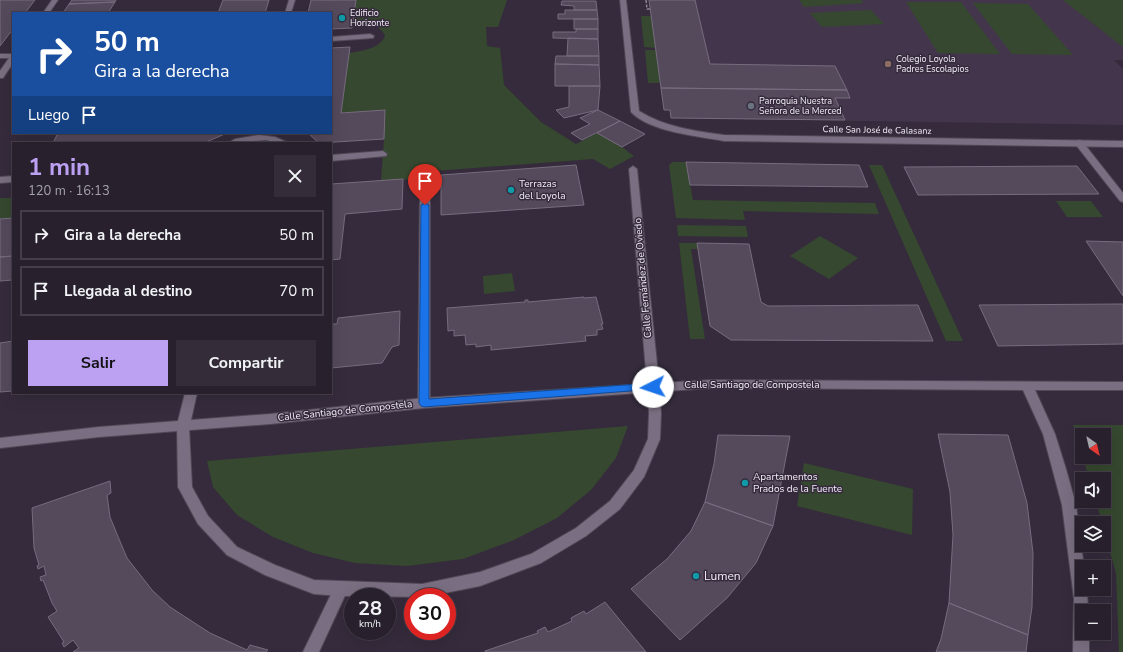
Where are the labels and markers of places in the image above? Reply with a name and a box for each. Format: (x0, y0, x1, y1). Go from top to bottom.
place label: Edificio Horizonte (350, 7, 389, 29)
marker: Edificio Horizonte (337, 13, 347, 23)
place label: Colegio Loyola Padres Escolapios (896, 53, 969, 75)
marker: Colegio Loyola Padres Escolapios (883, 59, 893, 69)
place label: Parroquia Nuestra Señora de la Merced (759, 95, 842, 117)
marker: Parroquia Nuestra Señora de la Merced (746, 101, 756, 111)
pin (408, 164, 442, 205)
place label: Terrazas del Loyola (519, 177, 565, 203)
marker: Terrazas del Loyola (506, 185, 516, 195)
place label: Apartamentos Prados de la Fuente (753, 470, 842, 496)
marker: Apartamentos Prados de la Fuente (740, 478, 750, 488)
place label: Lumen (704, 568, 741, 584)
marker: Lumen (691, 571, 701, 581)

